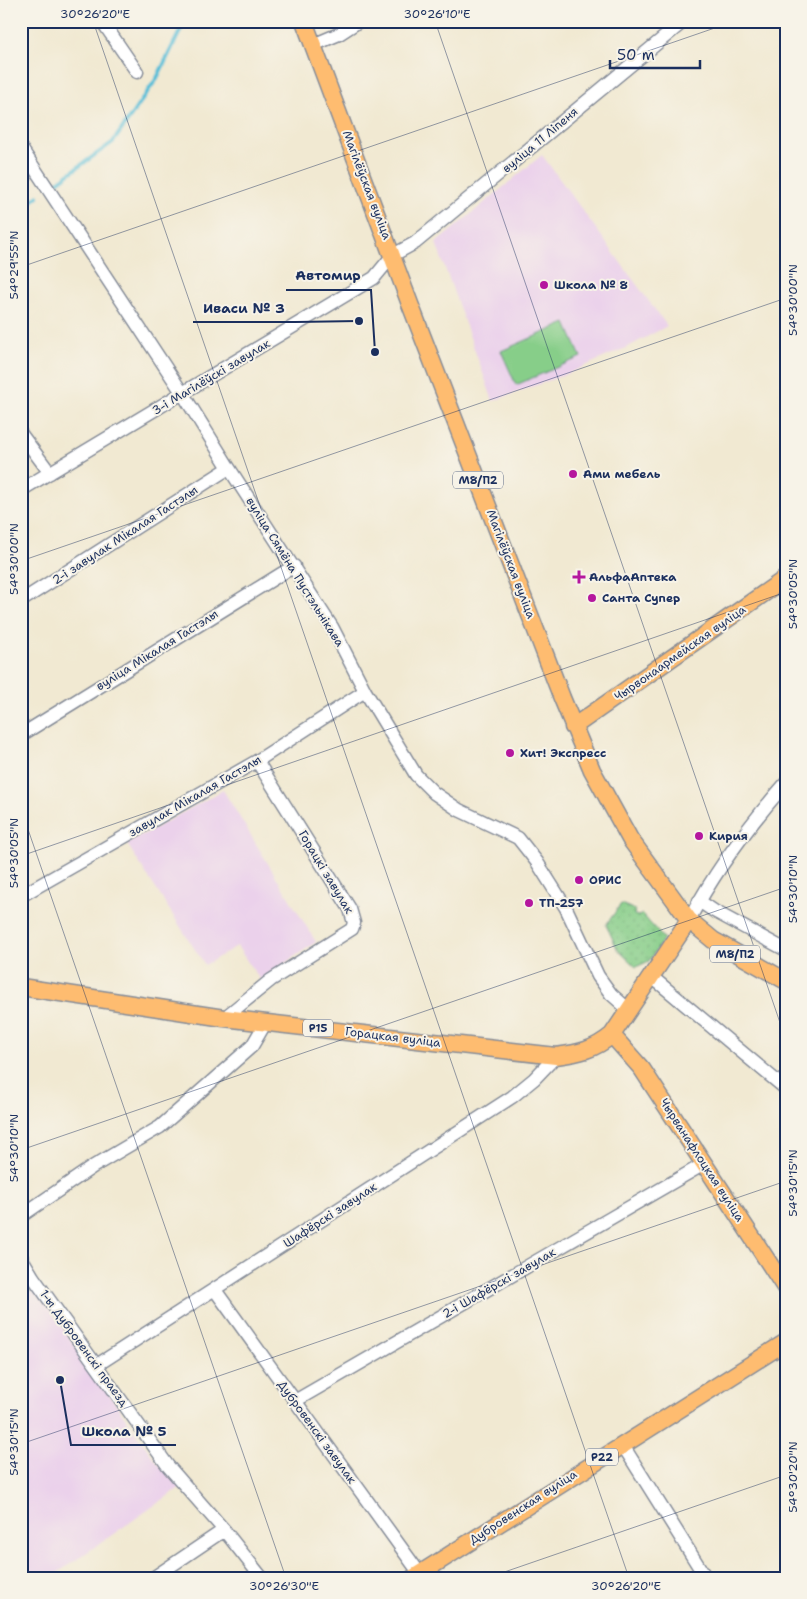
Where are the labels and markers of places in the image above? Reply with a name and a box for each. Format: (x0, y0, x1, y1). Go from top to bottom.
callout: Автомир (286, 261, 371, 290)
place label: Школа № 8 (554, 277, 628, 293)
marker: Школа № 8 (538, 279, 550, 291)
callout: Иваси № 3 (193, 293, 295, 322)
place label: Ами мебель (583, 466, 661, 482)
marker: Ами мебель (567, 468, 579, 480)
place label: АльфаАптека (589, 569, 677, 585)
marker: АльфаАптека (573, 571, 585, 583)
place label: Санта Супер (602, 590, 680, 606)
marker: Санта Супер (586, 592, 598, 604)
place label: Хит! Экспресс (520, 745, 606, 761)
marker: Хит! Экспресс (504, 747, 516, 759)
place label: Кирия (709, 828, 748, 844)
marker: Кирия (693, 830, 705, 842)
place label: ОРИС (589, 872, 621, 888)
marker: ОРИС (573, 874, 585, 886)
place label: ТП-257 (539, 895, 584, 911)
marker: ТП-257 (523, 897, 535, 909)
callout: Школа № 5 (71, 1416, 176, 1445)

